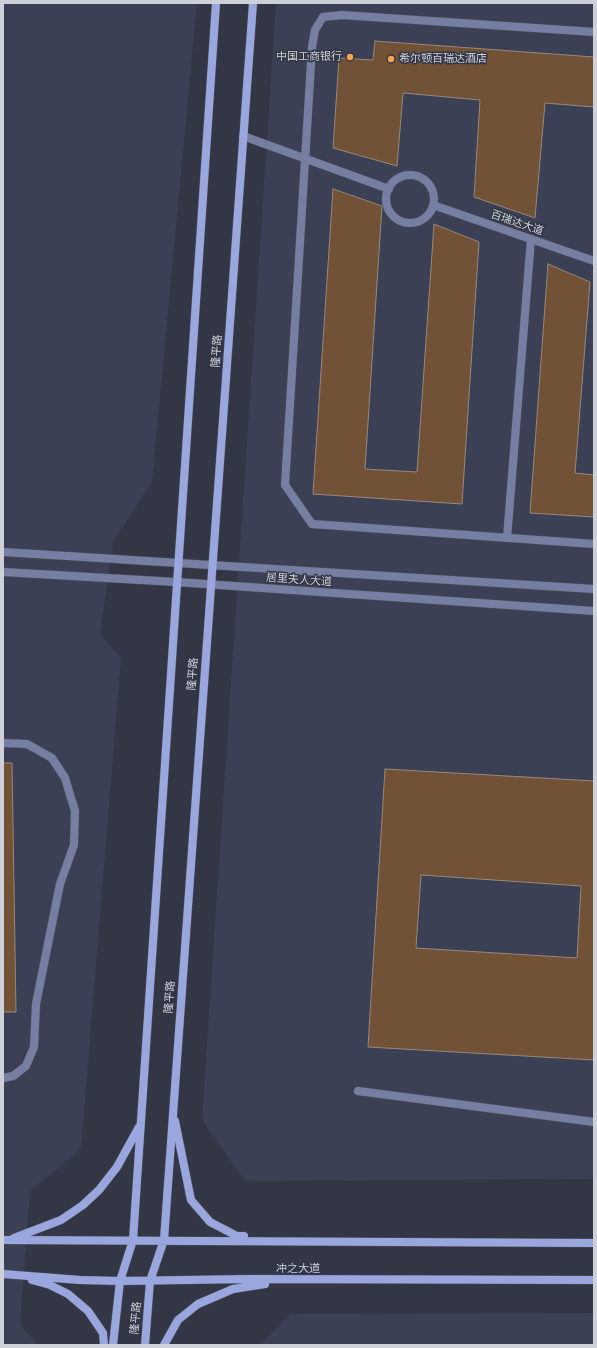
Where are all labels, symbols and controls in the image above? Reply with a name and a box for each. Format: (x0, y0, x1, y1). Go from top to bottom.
place label: 中国工商银行 (276, 50, 342, 64)
marker: 中国工商银行 (345, 52, 355, 62)
place label: 希尔顿百瑞达酒店 (399, 52, 487, 66)
marker: 希尔顿百瑞达酒店 (386, 54, 396, 64)
street label: 百瑞达大道 (489, 208, 545, 238)
street label: 隆平路 (209, 334, 225, 368)
street label: 居里夫人大道 (266, 571, 332, 589)
street label: 隆平路 (185, 657, 201, 691)
street label: 隆平路 (162, 980, 178, 1014)
street label: 冲之大道 (276, 1262, 320, 1276)
street label: 隆平路 (128, 1301, 144, 1335)

